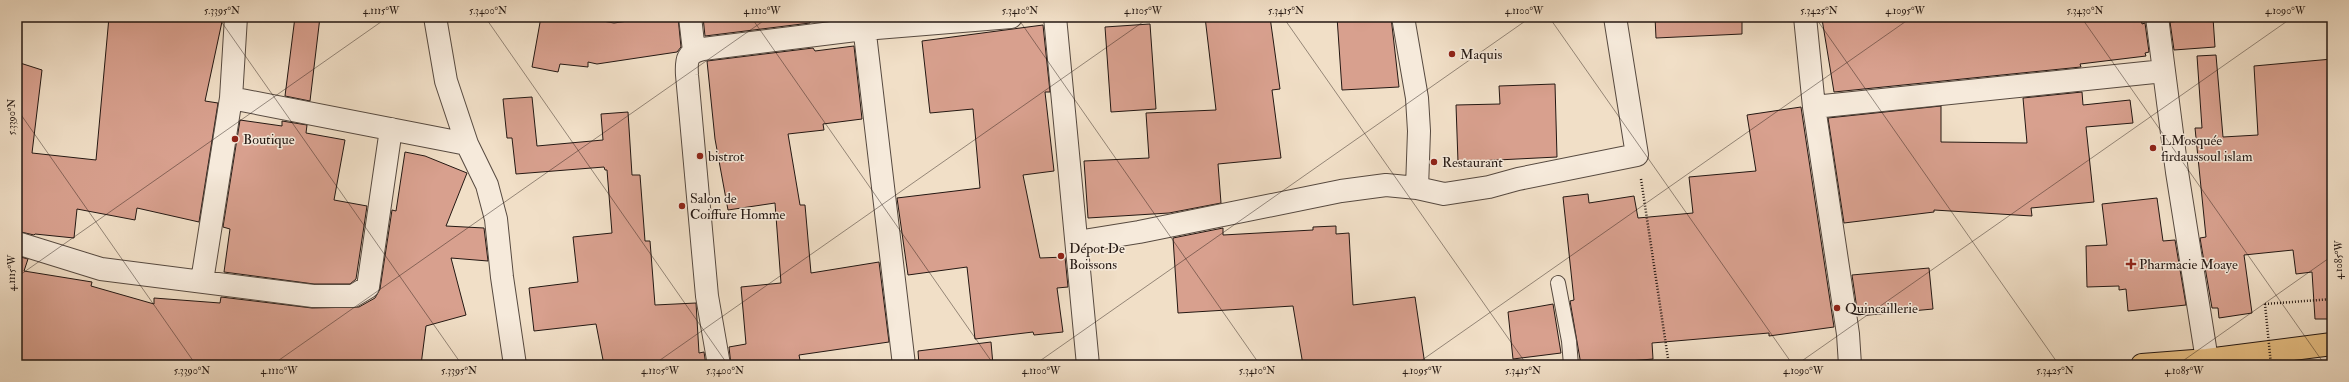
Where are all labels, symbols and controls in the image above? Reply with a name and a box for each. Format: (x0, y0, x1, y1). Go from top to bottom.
text: 5.3395°N (204, 5, 240, 17)
text: 4.1115°W (363, 5, 400, 17)
text: 5.3400°N (469, 5, 507, 17)
text: 4.1110°W (743, 5, 781, 17)
text: 5.3410°N (1002, 5, 1038, 17)
text: 4.1105°W (1124, 5, 1163, 17)
text: 5.3415°N (1268, 5, 1304, 17)
text: 4.1100°W (1505, 5, 1544, 17)
text: 5.3425°N (1800, 5, 1838, 17)
text: 4.1095°W (1885, 5, 1926, 17)
text: 5.3430°N (2067, 5, 2103, 17)
text: 4.1090°W (2265, 5, 2306, 17)
place label: Maquis (1460, 46, 1502, 63)
marker: Maquis (1447, 49, 1457, 59)
text: 5.3390°N (6, 99, 18, 135)
place label: Boutique (243, 131, 295, 148)
place label: LMosquée firdaussoul islam (2161, 132, 2253, 165)
marker: Boutique (230, 134, 240, 144)
marker: LMosquée firdaussoul islam (2148, 143, 2158, 153)
place label: bistrot (708, 148, 745, 165)
marker: bistrot (695, 151, 705, 161)
place label: Restaurant (1442, 154, 1503, 171)
marker: Restaurant (1429, 157, 1439, 167)
place label: Salon de Coiffure Homme (690, 190, 786, 223)
marker: Salon de Coiffure Homme (677, 201, 687, 211)
place label: Dépot De Boissons (1069, 240, 1125, 273)
text: 4.1085°W (2333, 240, 2345, 279)
marker: Dépot De Boissons (1056, 251, 1066, 261)
text: 4.1115°W (6, 254, 18, 291)
place label: Pharmacie Moaye (2139, 256, 2238, 274)
marker: Pharmacie Moaye (2126, 259, 2136, 269)
place label: Quincaillerie (1845, 300, 1918, 317)
marker: Quincaillerie (1832, 303, 1842, 313)
text: 5.3390°N (174, 365, 210, 377)
text: 4.1110°W (260, 365, 298, 377)
text: 5.3395°N (441, 365, 477, 377)
text: 4.1105°W (641, 365, 680, 377)
text: 5.3400°N (706, 365, 744, 377)
text: 4.1100°W (1022, 365, 1061, 377)
text: 5.3410°N (1239, 365, 1275, 377)
text: 4.1095°W (1402, 365, 1443, 377)
text: 5.3415°N (1505, 365, 1541, 377)
text: 4.1090°W (1783, 365, 1824, 377)
text: 5.3425°N (2036, 365, 2074, 377)
text: 4.1085°W (2165, 365, 2204, 377)

